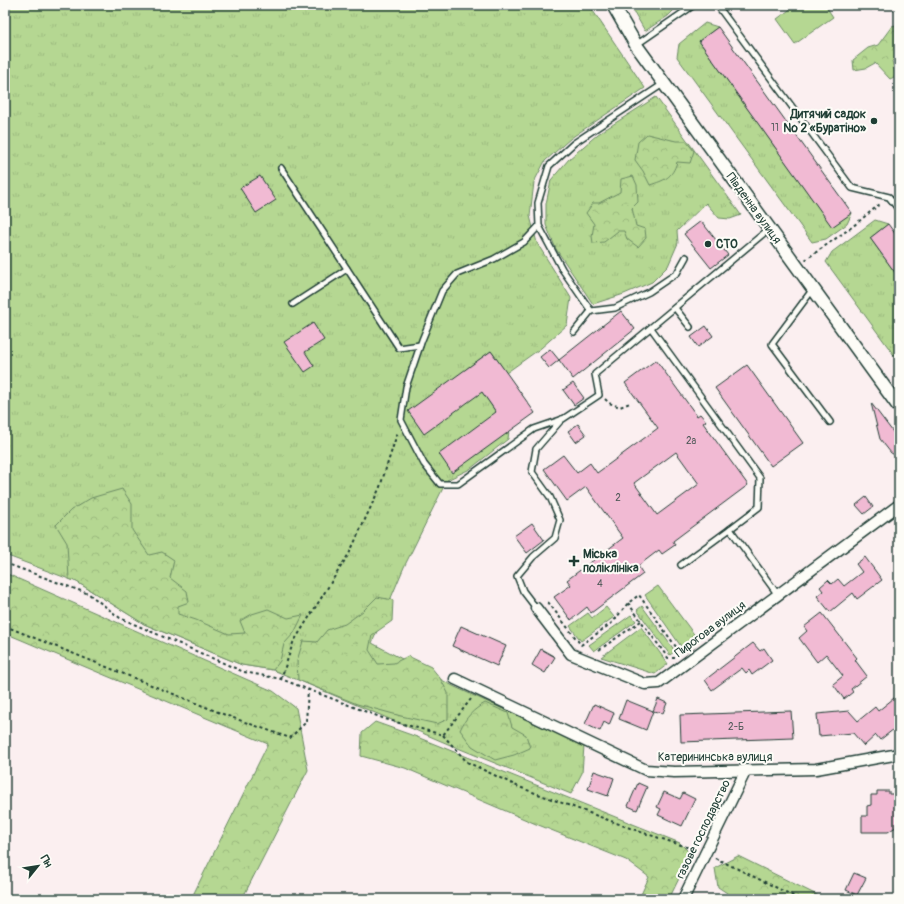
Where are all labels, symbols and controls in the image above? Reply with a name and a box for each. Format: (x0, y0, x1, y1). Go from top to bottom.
place label: Дитячий садок № 2 «Буратіно» (783, 107, 867, 136)
marker: Дитячий садок № 2 «Буратіно» (869, 116, 879, 126)
house number: 11 (771, 122, 779, 134)
street label: Південна вулиця (723, 170, 785, 247)
place label: СТО (716, 237, 738, 252)
marker: СТО (703, 239, 713, 249)
house number: 2а (686, 435, 696, 447)
house number: 2 (615, 492, 621, 504)
place label: Міська поліклініка (583, 547, 639, 576)
marker: Міська поліклініка (568, 555, 580, 567)
house number: 4 (597, 578, 603, 590)
street label: Пирогова вулиця (672, 598, 749, 661)
house number: 2-Б (728, 721, 744, 733)
street label: Катерининська вулиця (658, 750, 773, 765)
street label: газове господарство (673, 777, 734, 881)
north arrow (18, 846, 58, 886)
text: Пн (38, 853, 55, 870)

